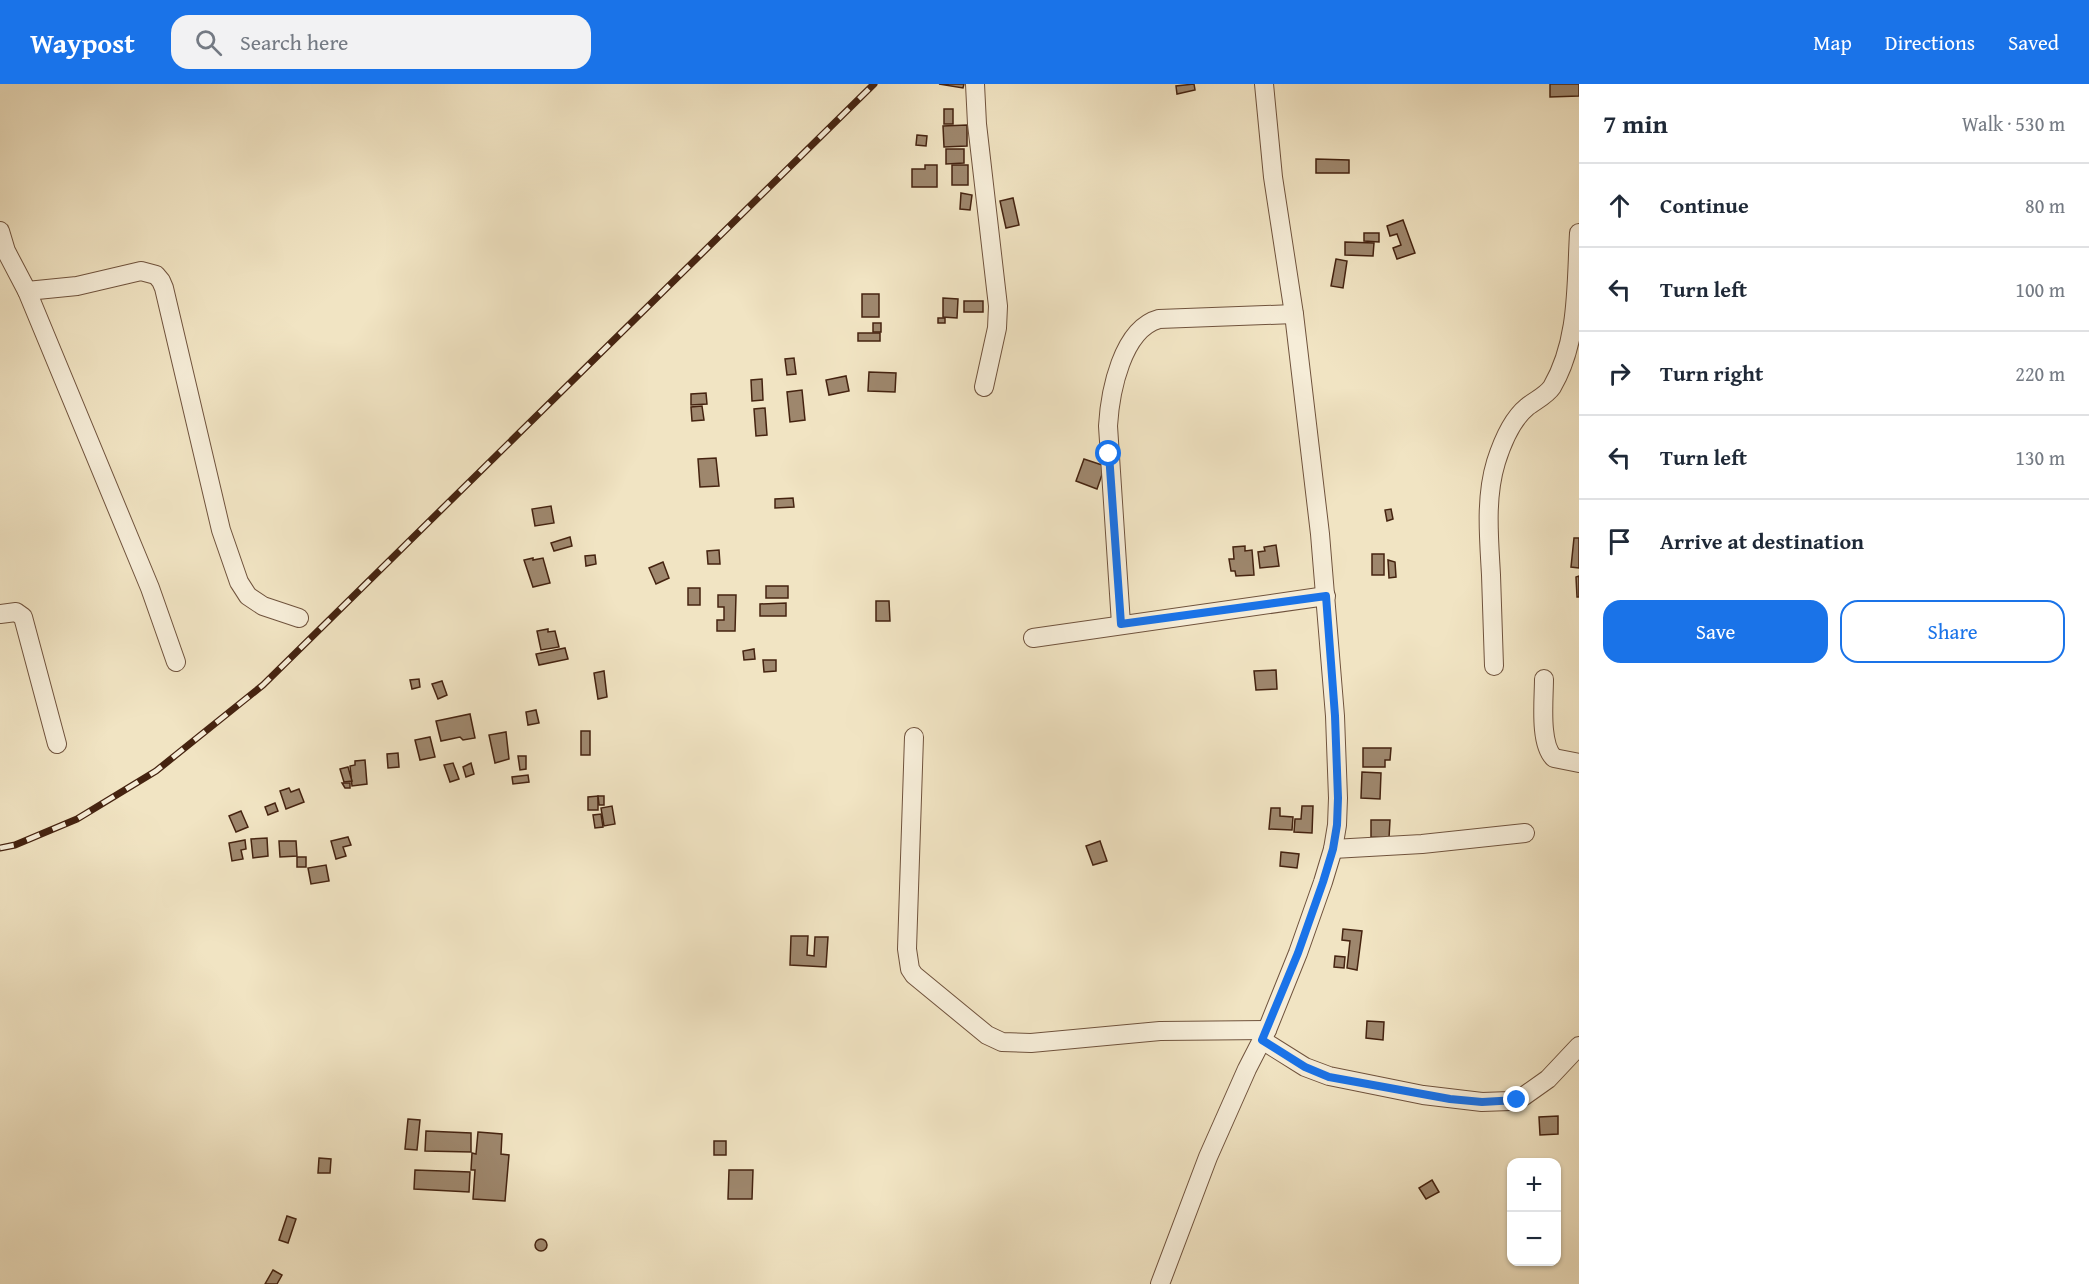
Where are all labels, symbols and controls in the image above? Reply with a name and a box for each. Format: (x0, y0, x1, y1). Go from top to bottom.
search box (171, 15, 591, 69)
text: Waypost (30, 22, 135, 63)
icon: search (192, 26, 225, 59)
text: Search here (240, 26, 348, 58)
text: Map (1813, 27, 1852, 58)
text: Directions (1885, 27, 1975, 58)
text: Saved (2008, 27, 2059, 58)
text: 7 min (1603, 104, 1668, 143)
text: Walk · 530 m (1962, 109, 2065, 138)
icon: ahead (1603, 189, 1636, 222)
text: Continue (1660, 189, 1749, 221)
text: 80 m (2025, 191, 2065, 220)
icon: left (1603, 273, 1636, 306)
text: Turn left (1660, 273, 1747, 305)
text: 100 m (2015, 275, 2065, 304)
icon: right (1603, 357, 1636, 390)
text: Turn right (1660, 357, 1763, 389)
text: 220 m (2015, 359, 2065, 388)
route start (1095, 440, 1121, 466)
icon: left (1603, 441, 1636, 474)
text: Turn left (1660, 441, 1747, 473)
text: 130 m (2015, 443, 2065, 472)
icon: arrive (1603, 525, 1636, 558)
text: Arrive at destination (1660, 525, 1864, 557)
button: Save (1603, 600, 1828, 663)
button: Share (1840, 600, 2065, 663)
route end (1503, 1086, 1529, 1112)
map controls (1507, 1158, 1561, 1266)
button: + (1507, 1158, 1561, 1212)
button: − (1507, 1212, 1561, 1266)

